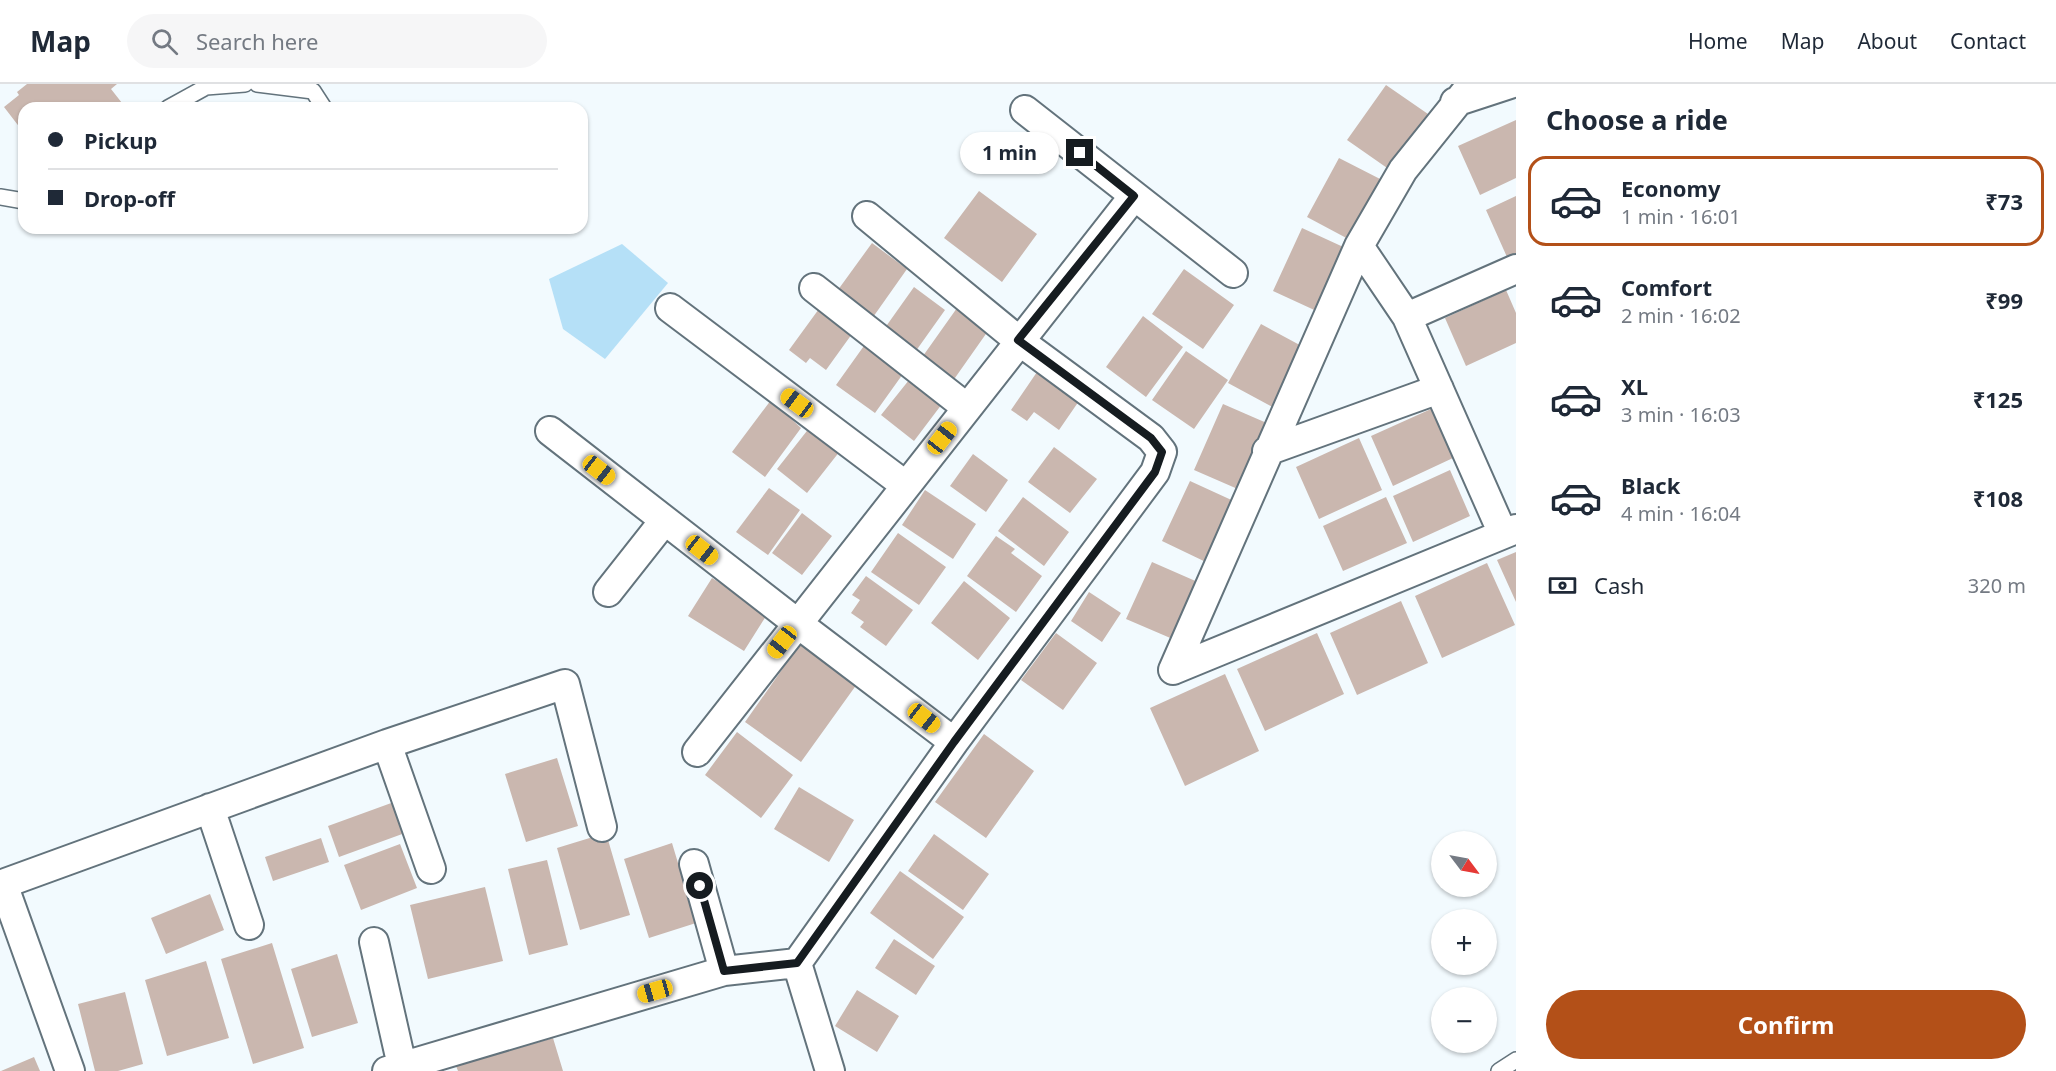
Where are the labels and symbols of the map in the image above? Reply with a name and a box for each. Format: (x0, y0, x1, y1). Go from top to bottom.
callout: 1 min (960, 132, 1059, 174)
route end (1066, 139, 1093, 166)
car (777, 385, 817, 421)
car (924, 418, 960, 458)
car (579, 452, 619, 488)
car (682, 532, 722, 568)
car (764, 622, 800, 662)
car (904, 700, 944, 736)
north arrow (1431, 831, 1497, 897)
route start (686, 872, 713, 899)
car (635, 977, 675, 1005)

